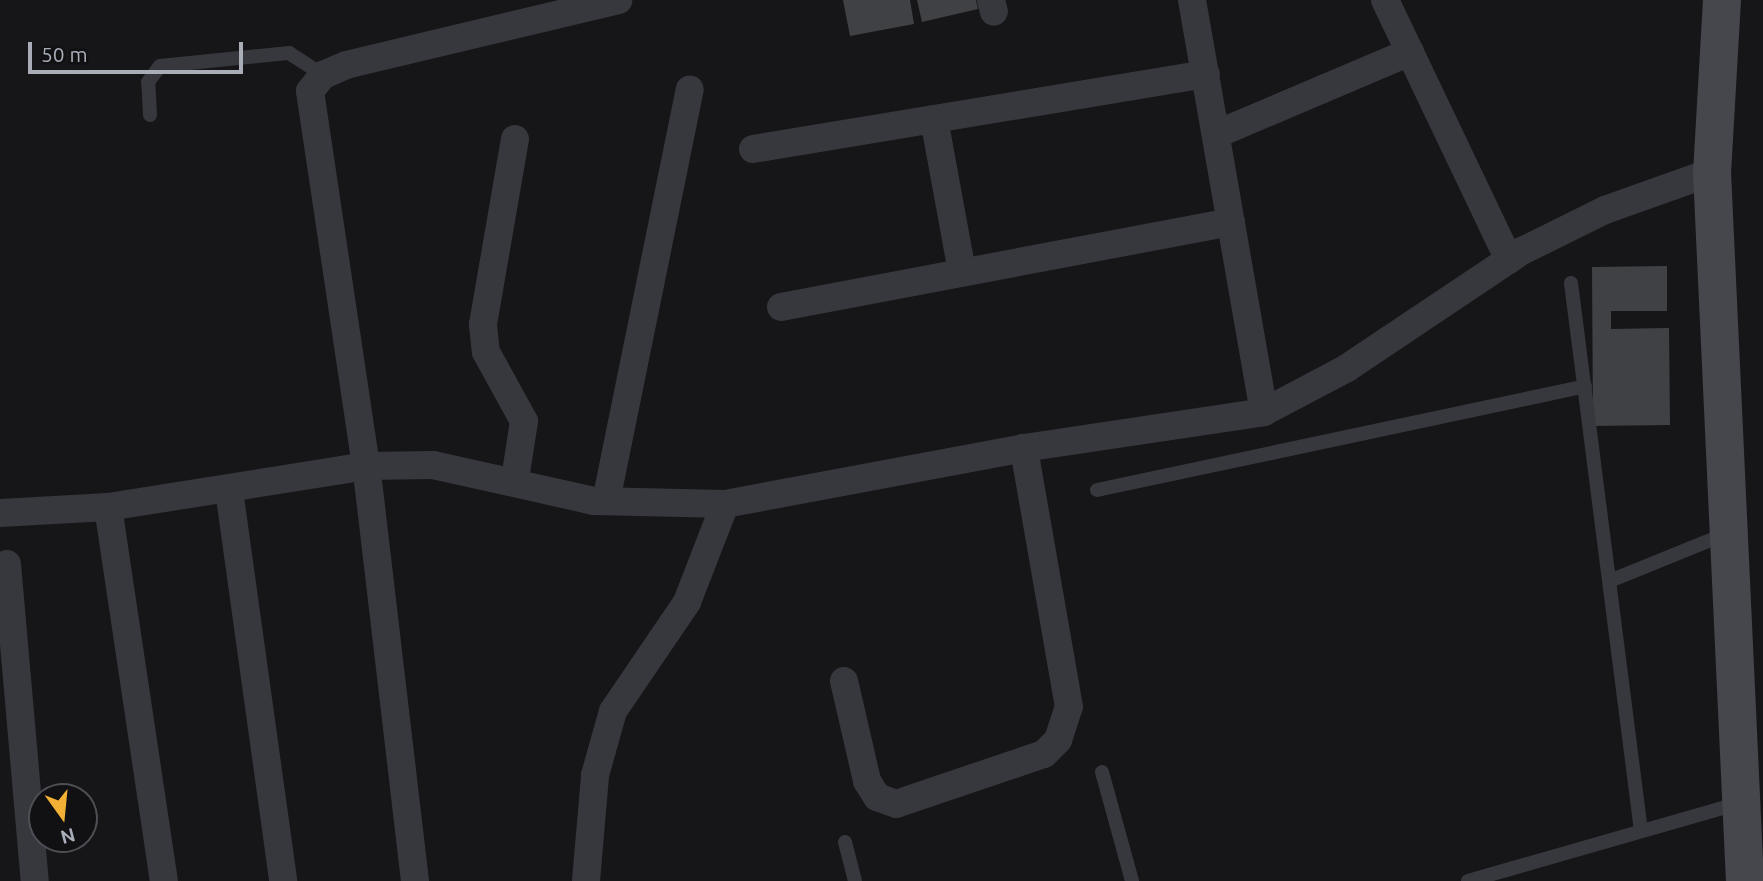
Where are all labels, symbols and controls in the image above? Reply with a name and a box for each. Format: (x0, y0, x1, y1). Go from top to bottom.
scale bar (32, 28, 247, 72)
text: 50 m (41, 42, 88, 66)
north arrow (28, 783, 98, 853)
text: N (58, 824, 78, 849)

